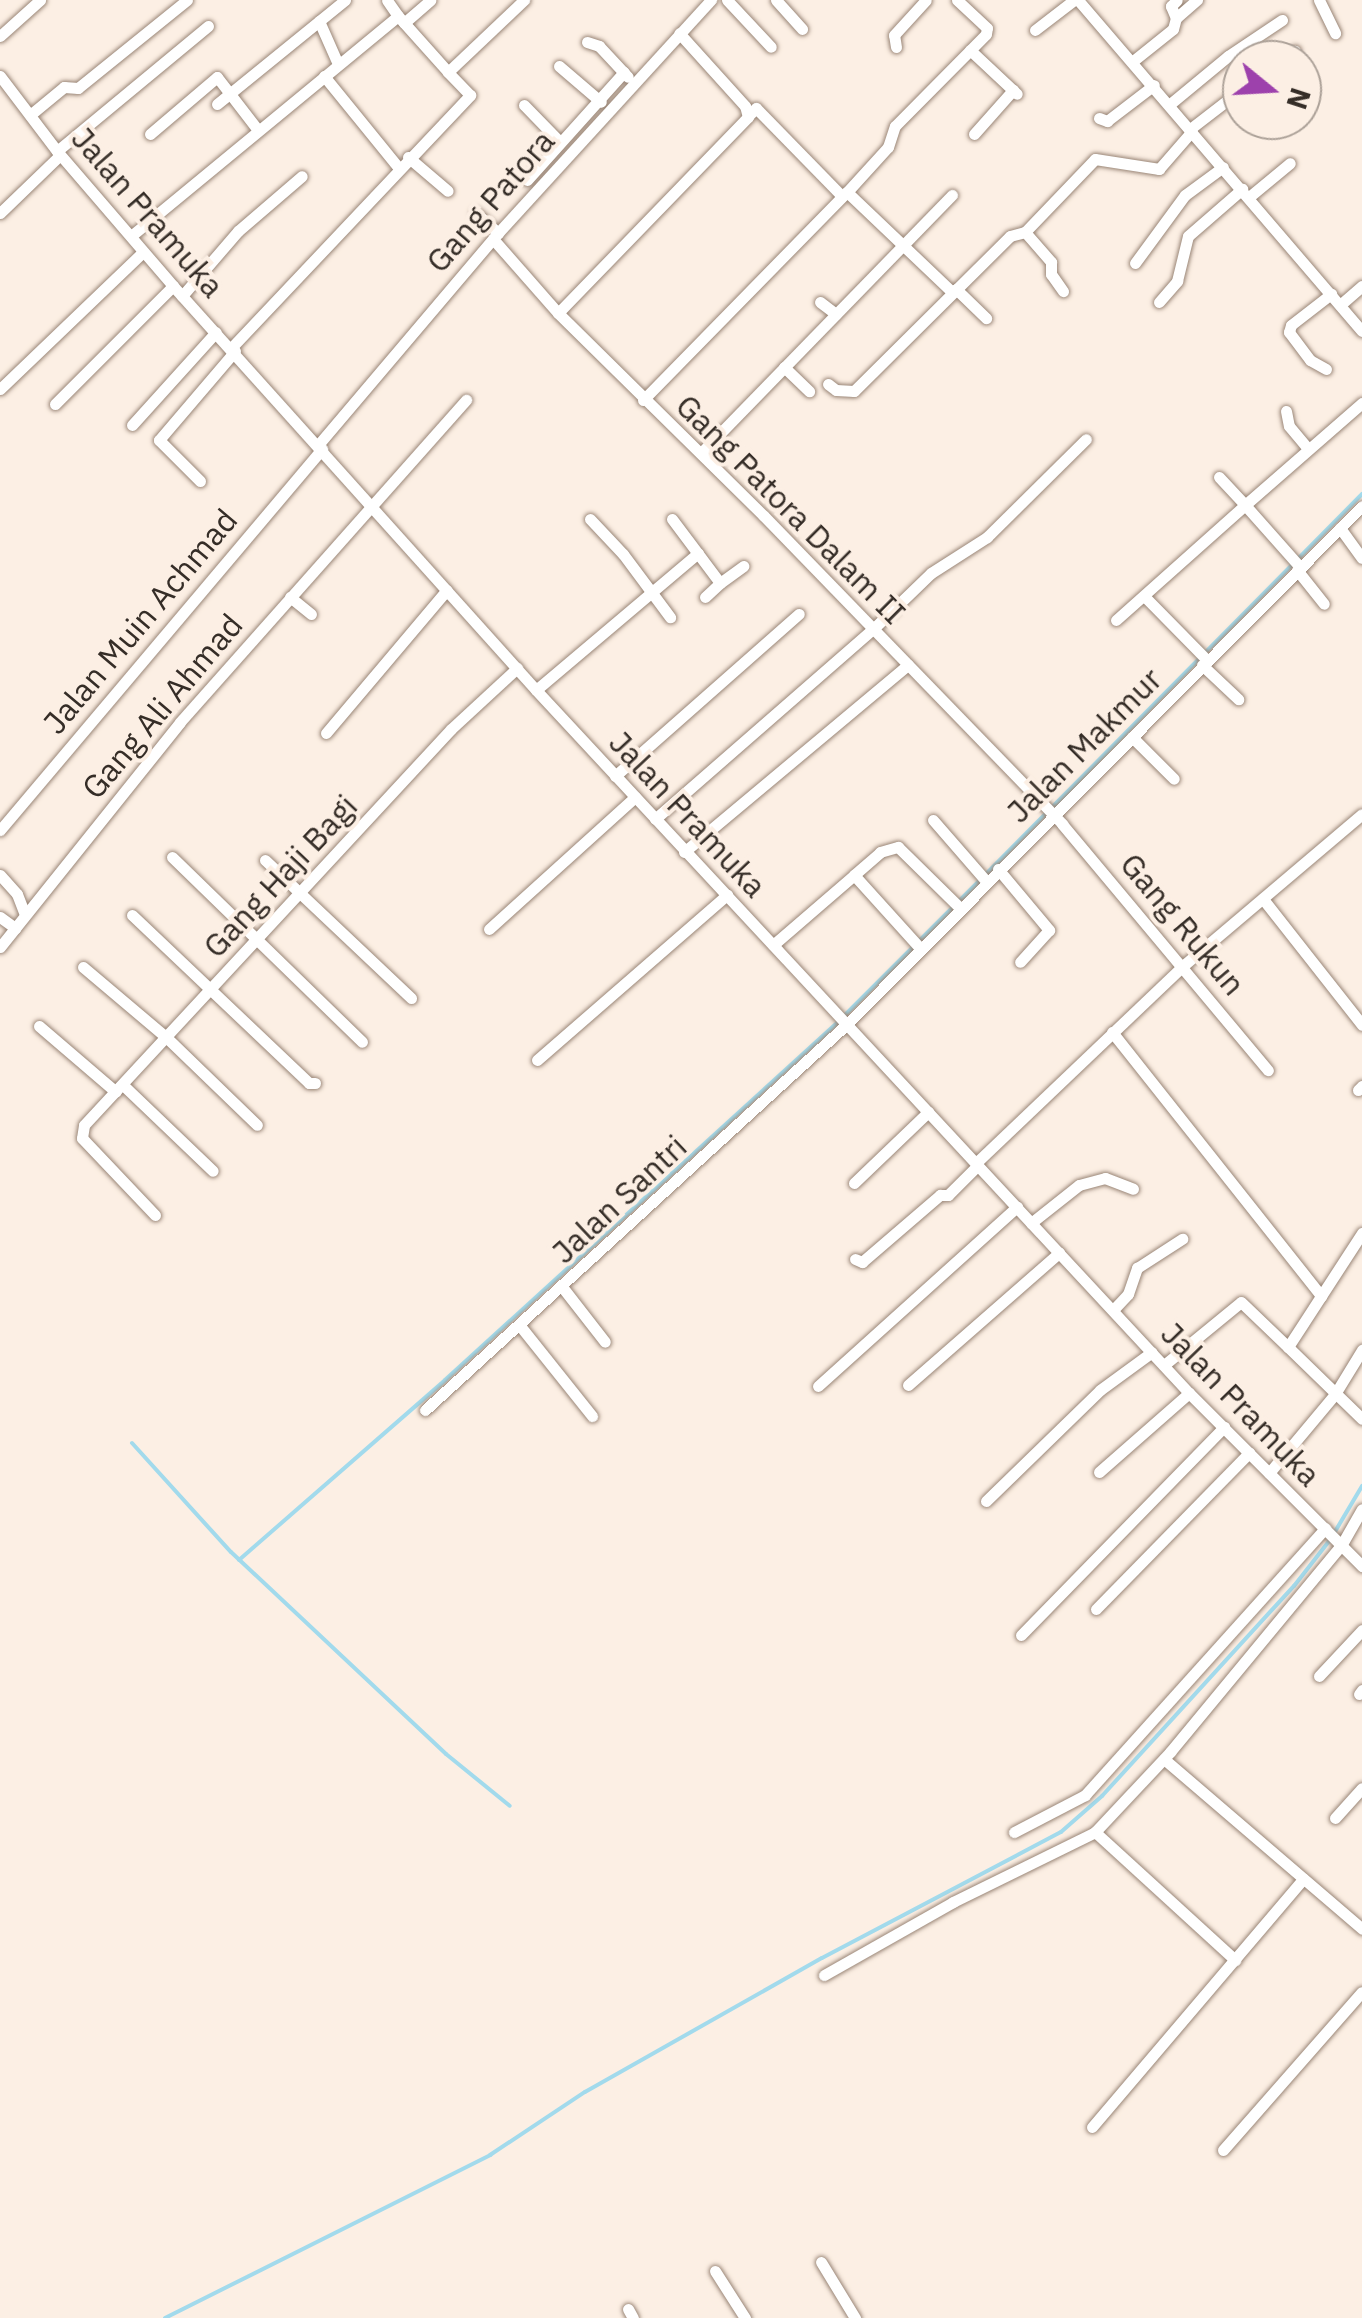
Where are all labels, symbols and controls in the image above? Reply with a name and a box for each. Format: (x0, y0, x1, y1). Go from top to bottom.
north arrow (1222, 40, 1322, 140)
text: N (1278, 83, 1320, 114)
street label: Jalan Pramuka (64, 119, 232, 305)
street label: Gang Patora (418, 122, 562, 280)
street label: Gang Patora Dalam II (668, 386, 914, 632)
street label: Jalan Muin Achmad (35, 501, 245, 741)
street label: Gang Ali Ahmad (74, 606, 250, 806)
street label: Jalan Makmur (999, 660, 1169, 830)
street label: Jalan Pramuka (601, 723, 775, 905)
street label: Gang Haji Bagi (195, 787, 365, 965)
street label: Gang Rukun (1113, 845, 1253, 1003)
street label: Jalan Santri (544, 1127, 694, 1271)
street label: Jalan Pramuka (1153, 1314, 1329, 1494)

